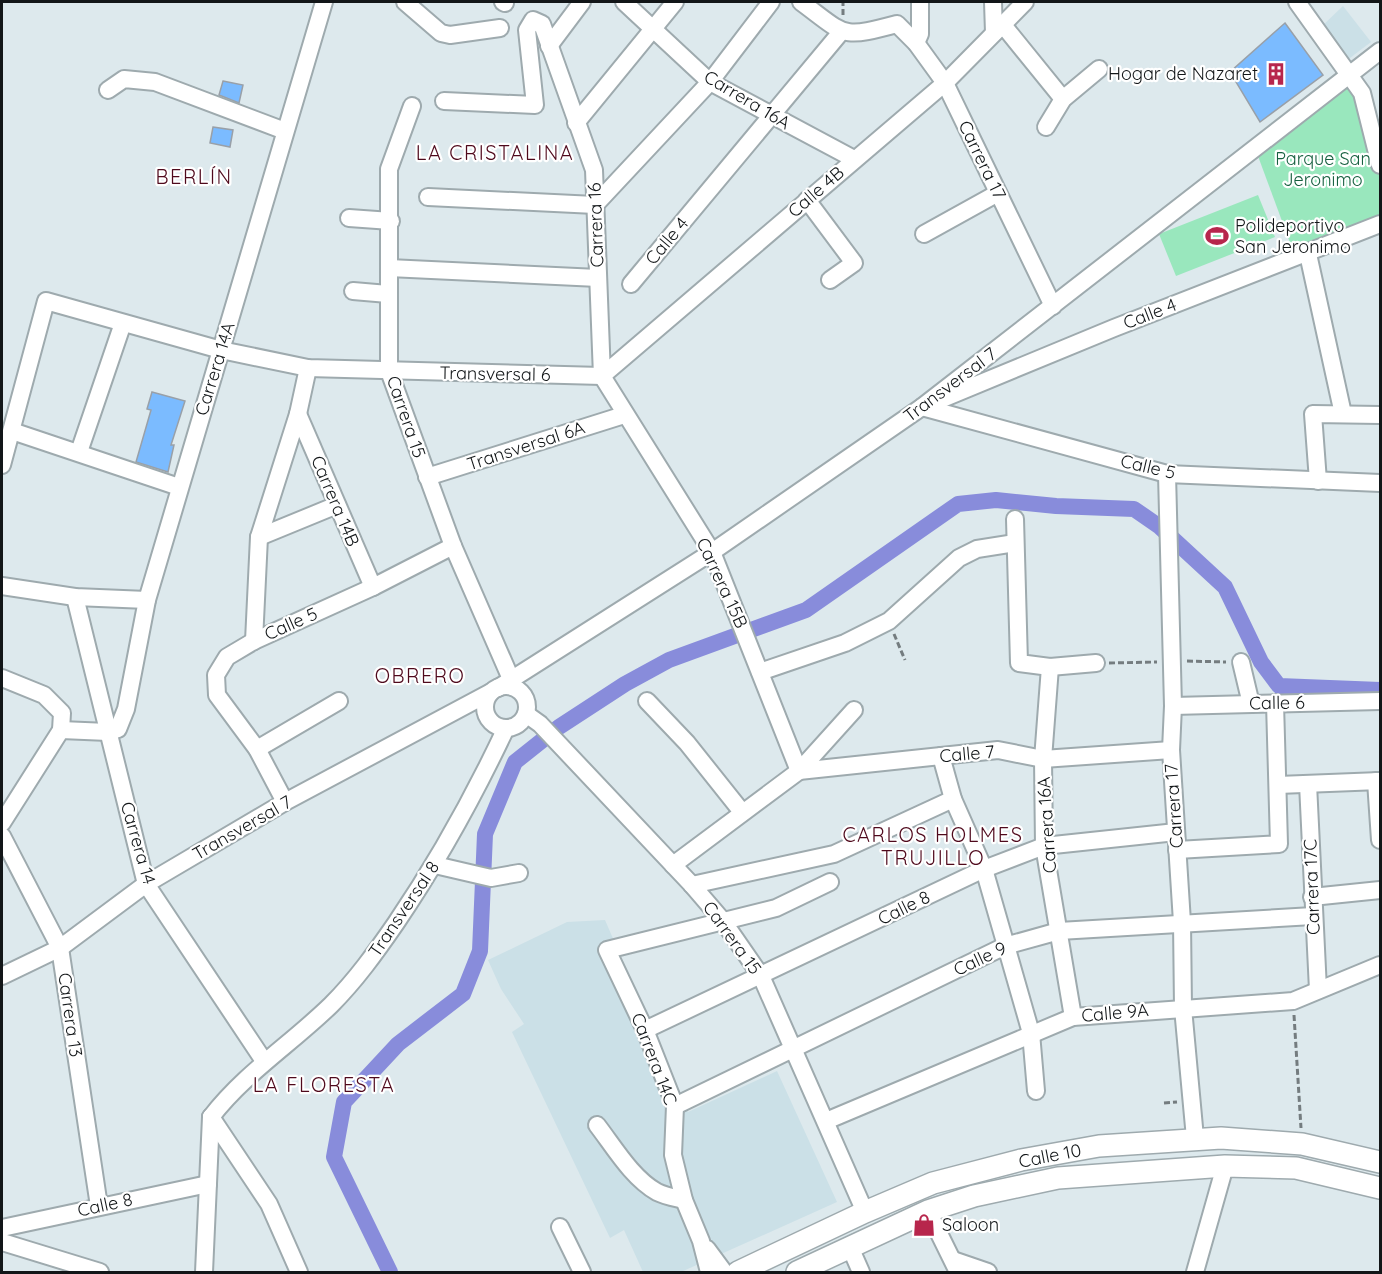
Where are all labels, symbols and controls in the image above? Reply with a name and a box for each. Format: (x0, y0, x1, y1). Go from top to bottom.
building icon: Hogar de Nazaret (1263, 61, 1289, 87)
place label: Hogar de Nazaret (1108, 62, 1258, 85)
street label: Carrera 16A (700, 65, 795, 135)
street label: Carrera 17 (954, 117, 1011, 203)
district label: LA CRISTALINA (416, 140, 574, 165)
park label: Parque San Jeronimo (1275, 147, 1371, 191)
street label: Calle 4B (783, 161, 849, 222)
district label: BERLÍN (156, 164, 232, 189)
street label: Carrera 16 (583, 182, 608, 268)
street label: Calle 4 (640, 212, 693, 269)
place label: Polideportivo San Jeronimo (1235, 214, 1351, 258)
sports icon: Polideportivo San Jeronimo (1204, 223, 1230, 249)
street label: Calle 4 (1120, 293, 1180, 334)
street label: Carrera 14A (189, 319, 240, 418)
street label: Transversal 7 (899, 342, 1001, 427)
street label: Transversal 6 (439, 361, 551, 386)
street label: Carrera 15 (382, 373, 431, 461)
street label: Transversal 6A (464, 416, 588, 475)
street label: Calle 5 (1118, 449, 1178, 484)
street label: Carrera 14B (306, 452, 365, 550)
street label: Carrera 15B (692, 534, 753, 632)
street label: Calle 5 (261, 602, 321, 645)
district label: OBRERO (375, 663, 465, 688)
street label: Calle 6 (1249, 691, 1305, 714)
street label: Calle 7 (939, 740, 995, 767)
street label: Carrera 17 (1159, 763, 1188, 849)
street label: Carrera 16A (1032, 776, 1061, 874)
street label: Transversal 7 (188, 790, 295, 865)
street label: Carrera 14 (116, 799, 161, 887)
district label: CARLOS HOLMES TRUJILLO (843, 822, 1023, 870)
street label: Carrera 17C (1298, 838, 1325, 935)
street label: Transversal 8 (363, 856, 444, 961)
street label: Calle 8 (874, 885, 934, 930)
street label: Carrera 15 (698, 896, 767, 979)
street label: Calle 9 (950, 936, 1010, 981)
street label: Carrera 13 (53, 971, 88, 1059)
street label: Calle 9A (1080, 998, 1150, 1027)
street label: Carrera 14C (626, 1010, 683, 1108)
district label: LA FLORESTA (253, 1072, 395, 1097)
street label: Calle 10 (1017, 1138, 1083, 1173)
street label: Calle 8 (75, 1187, 134, 1222)
shop icon: Saloon (911, 1212, 937, 1238)
place label: Saloon (942, 1213, 999, 1236)

